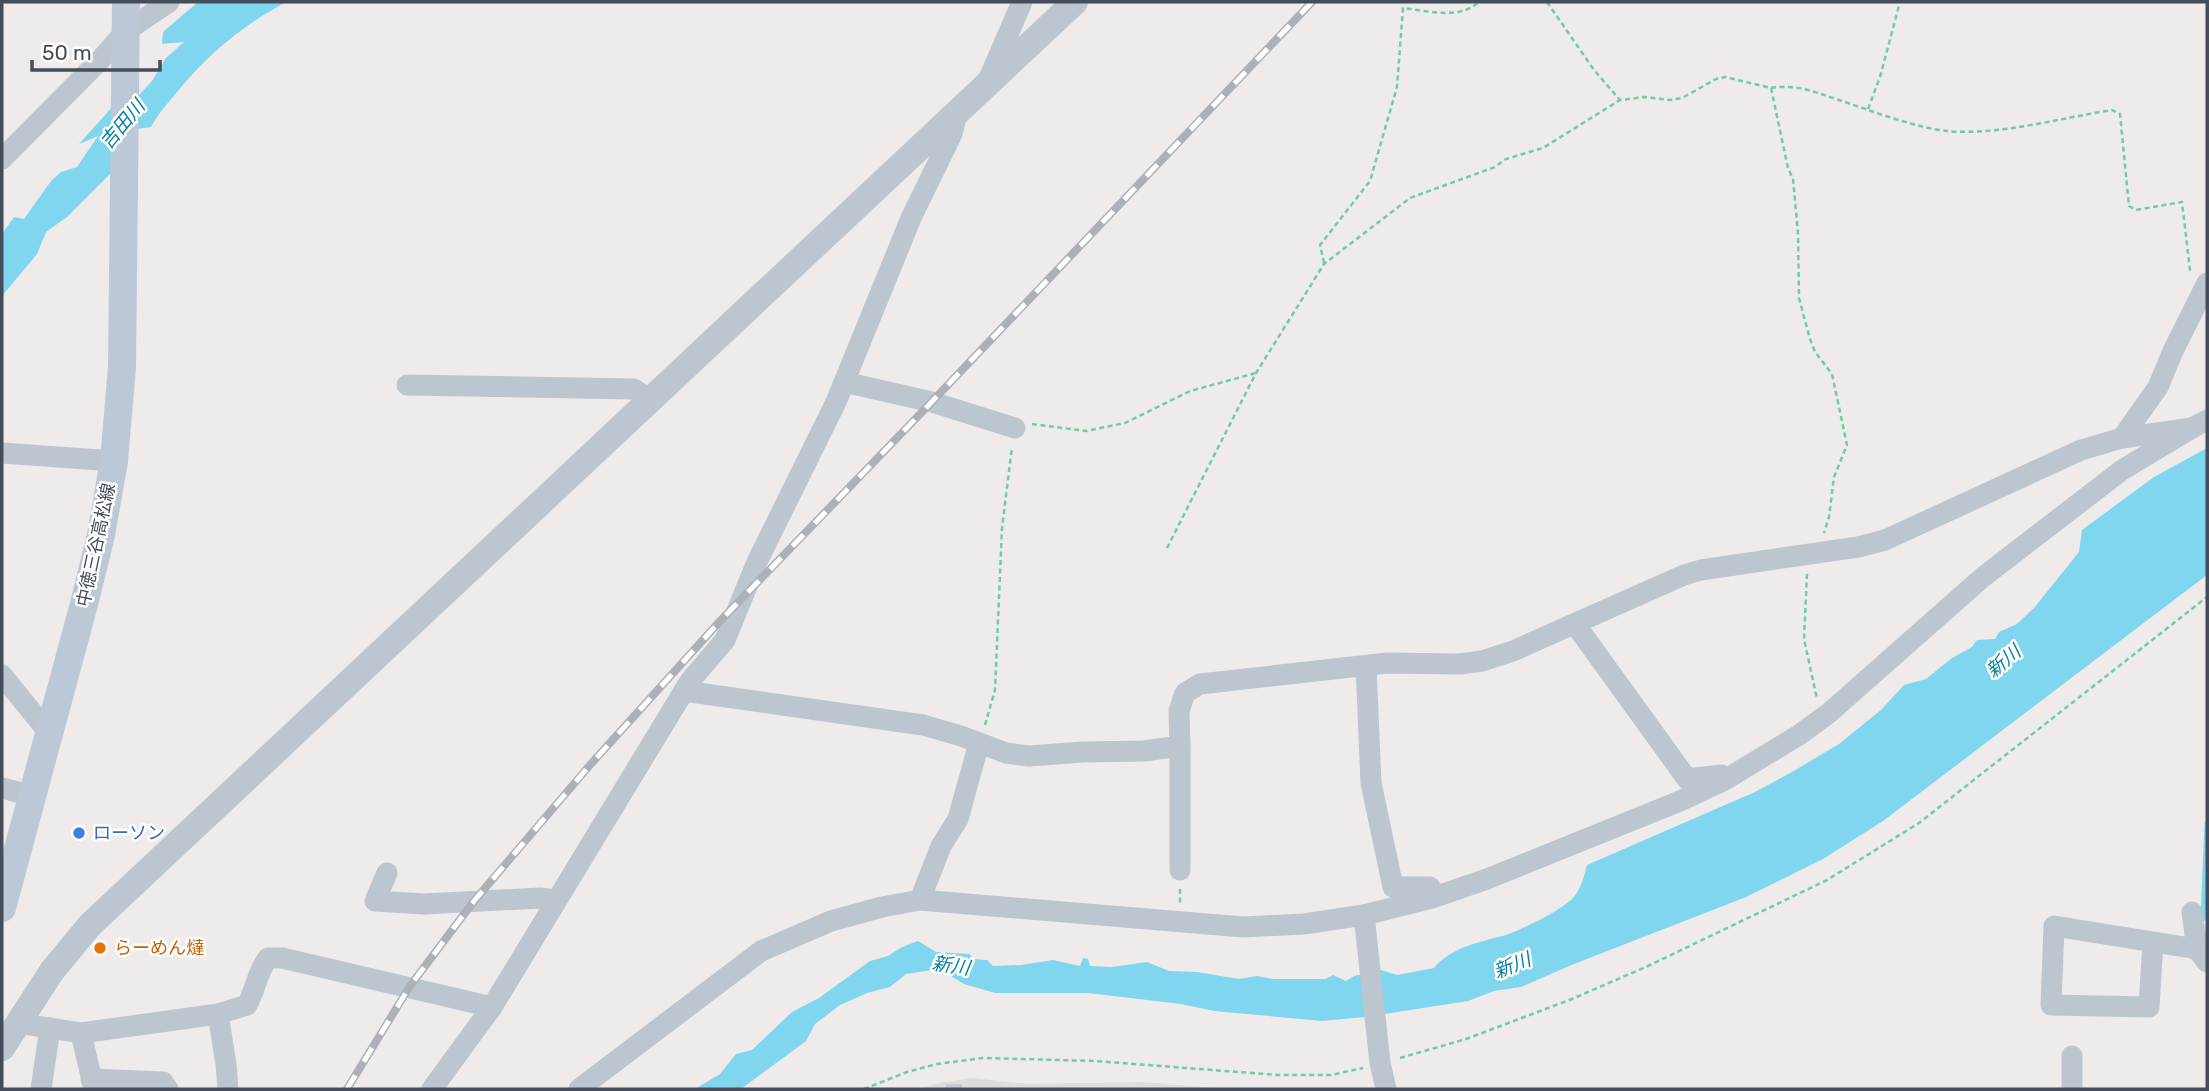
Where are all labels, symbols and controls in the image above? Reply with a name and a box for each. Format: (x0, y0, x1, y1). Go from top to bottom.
scale bar (32, 28, 159, 72)
text: 50 m (42, 40, 92, 65)
water label: 吉田川 (95, 94, 151, 154)
street label: 中徳三谷高松線 (72, 481, 120, 609)
water label: 新川 (1981, 639, 2027, 682)
place label: ローソン (93, 822, 165, 844)
marker: ローソン (71, 825, 87, 841)
place label: らーめん燵 (114, 937, 204, 959)
marker: らーめん燵 (92, 940, 108, 956)
water label: 新川 (1490, 947, 1536, 983)
water label: 新川 (931, 951, 973, 980)

